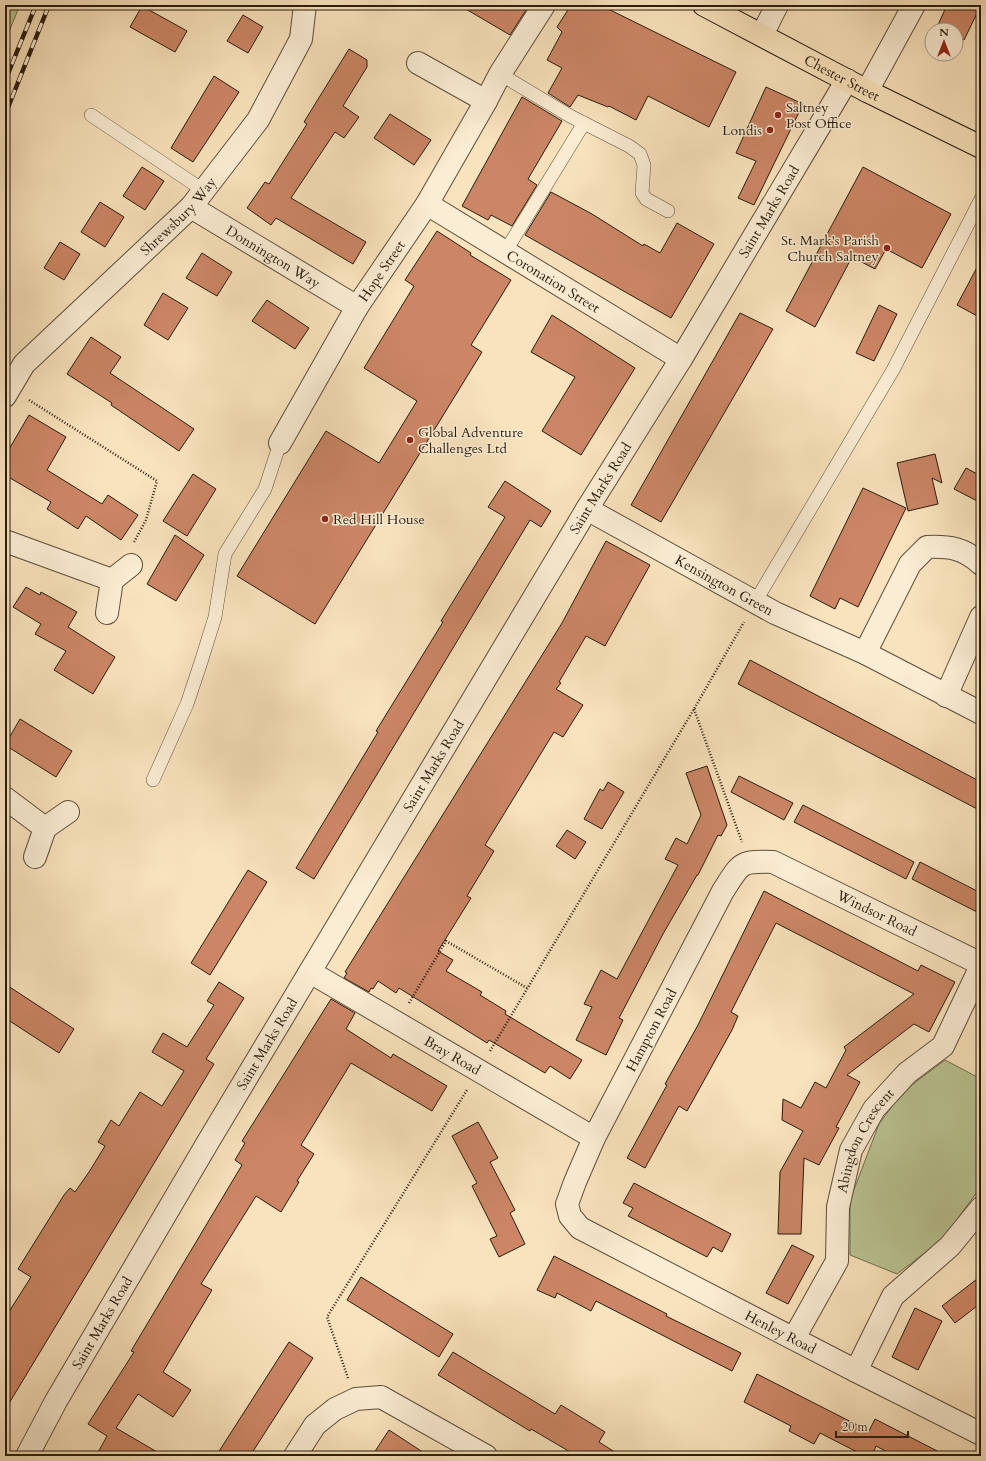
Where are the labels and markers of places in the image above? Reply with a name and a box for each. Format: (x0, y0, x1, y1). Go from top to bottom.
place label: Saltney Post Office (786, 98, 852, 133)
marker: Saltney Post Office (773, 110, 783, 120)
place label: Londis (722, 121, 762, 140)
marker: Londis (765, 125, 775, 135)
place label: St. Mark's Parish Church Saltney (781, 231, 880, 266)
marker: St. Mark's Parish Church Saltney (882, 243, 892, 253)
place label: Global Adventure Challenges Ltd (418, 423, 523, 458)
marker: Global Adventure Challenges Ltd (405, 435, 415, 445)
place label: Red Hill House (333, 510, 425, 529)
marker: Red Hill House (320, 514, 330, 524)

